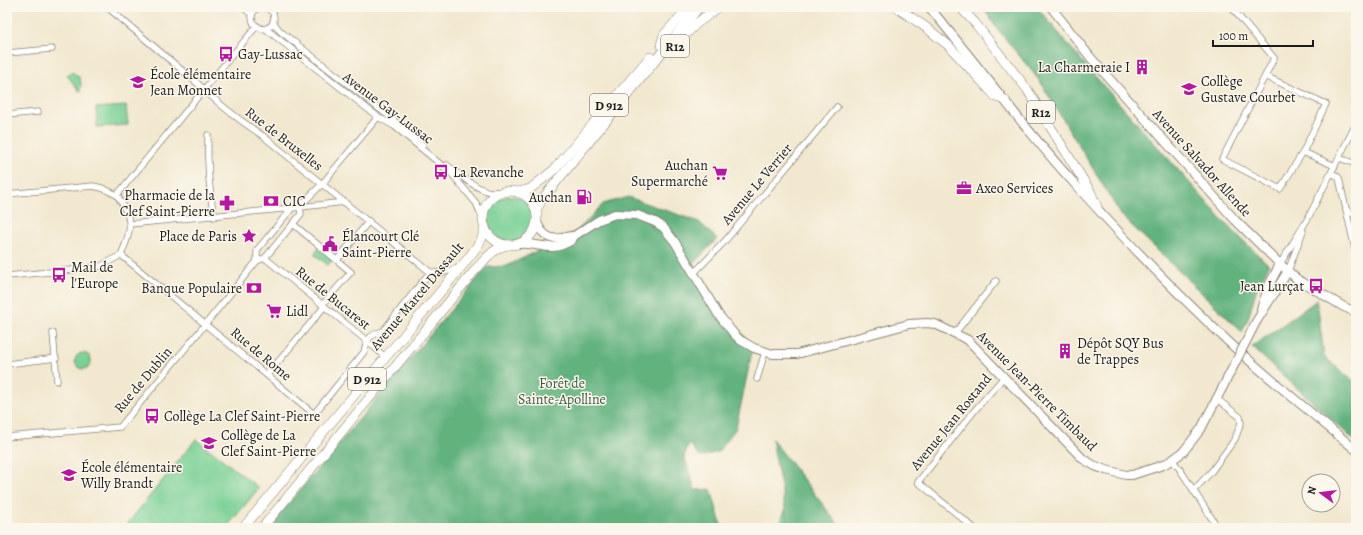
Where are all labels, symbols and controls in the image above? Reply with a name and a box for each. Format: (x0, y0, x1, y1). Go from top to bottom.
scale bar (1213, 22, 1313, 48)
text: 100 m (1219, 28, 1248, 44)
road number: R12 (661, 35, 689, 57)
bus stop icon: Gay-Lussac (217, 45, 235, 63)
place label: Gay-Lussac (238, 45, 303, 64)
place label: La Charmeraie I (1038, 58, 1130, 77)
building icon: La Charmeraie I (1133, 58, 1151, 76)
place label: École élémentaire Jean Monnet (150, 65, 251, 100)
street label: Avenue Gay-Lussac (338, 67, 437, 148)
place label: Collège Gustave Courbet (1201, 72, 1296, 107)
school or university icon: École élémentaire Jean Monnet (129, 73, 147, 91)
school or university icon: Collège Gustave Courbet (1180, 80, 1198, 98)
road number: D 912 (590, 94, 628, 116)
road number: R12 (1027, 101, 1055, 123)
street label: Rue de Bruxelles (241, 103, 327, 175)
street label: Avenue Salvador Allende (1148, 104, 1256, 221)
street label: Avenue Le Verrier (717, 139, 797, 229)
place label: Auchan Supermarché (631, 156, 708, 191)
bus stop icon: La Revanche (432, 163, 450, 181)
place label: La Revanche (453, 163, 524, 182)
supermarket icon: Auchan Supermarché (711, 164, 729, 182)
office icon: Axeo Services (955, 179, 973, 197)
place label: Axeo Services (975, 179, 1053, 198)
place label: Pharmacie de la Clef Saint-Pierre (120, 186, 215, 221)
place label: Auchan (528, 188, 572, 207)
fuel station icon: Auchan (575, 188, 593, 206)
bank icon: CIC (262, 192, 280, 210)
place label: CIC (283, 192, 306, 211)
pharmacy icon: Pharmacie de la Clef Saint-Pierre (218, 194, 236, 212)
place label: Place de Paris (159, 227, 237, 246)
place icon: Place de Paris (240, 227, 258, 245)
place label: Élancourt Clé Saint-Pierre (342, 227, 419, 262)
public building icon: Élancourt Clé Saint-Pierre (321, 235, 339, 253)
street label: Avenue Marcel Dassault (365, 238, 468, 355)
place label: Mail de l'Europe (71, 258, 118, 293)
street label: Rue de Bucarest (292, 262, 375, 334)
bus stop icon: Mail de l'Europe (50, 266, 68, 284)
place label: Jean Lurçat (1240, 277, 1304, 296)
bus stop icon: Jean Lurçat (1307, 277, 1325, 295)
place label: Banque Populaire (141, 279, 242, 298)
bank icon: Banque Populaire (245, 279, 263, 297)
supermarket icon: Lidl (265, 302, 283, 320)
place label: Lidl (286, 302, 309, 321)
street label: Rue de Rome (226, 323, 296, 385)
street label: Avenue Jean-Pierre Timbaud (972, 326, 1102, 456)
place label: Dépôt SQY Bus de Trappes (1077, 334, 1164, 369)
building icon: Dépôt SQY Bus de Trappes (1056, 342, 1074, 360)
street label: Rue de Dublin (110, 343, 176, 417)
road number: D 912 (348, 368, 386, 390)
street label: Avenue Jean Rostand (906, 369, 996, 475)
park label: Forêt de Sainte-Apolline (518, 374, 606, 409)
bus stop icon: Collège La Clef Saint-Pierre (143, 407, 161, 425)
place label: Collège La Clef Saint-Pierre (164, 407, 320, 426)
place label: Collège de La Clef Saint-Pierre (221, 426, 316, 461)
school or university icon: Collège de La Clef Saint-Pierre (200, 434, 218, 452)
place label: École élémentaire Willy Brandt (80, 458, 182, 493)
school or university icon: École élémentaire Willy Brandt (60, 466, 78, 484)
north arrow (1301, 473, 1341, 513)
text: N (1304, 485, 1320, 496)

